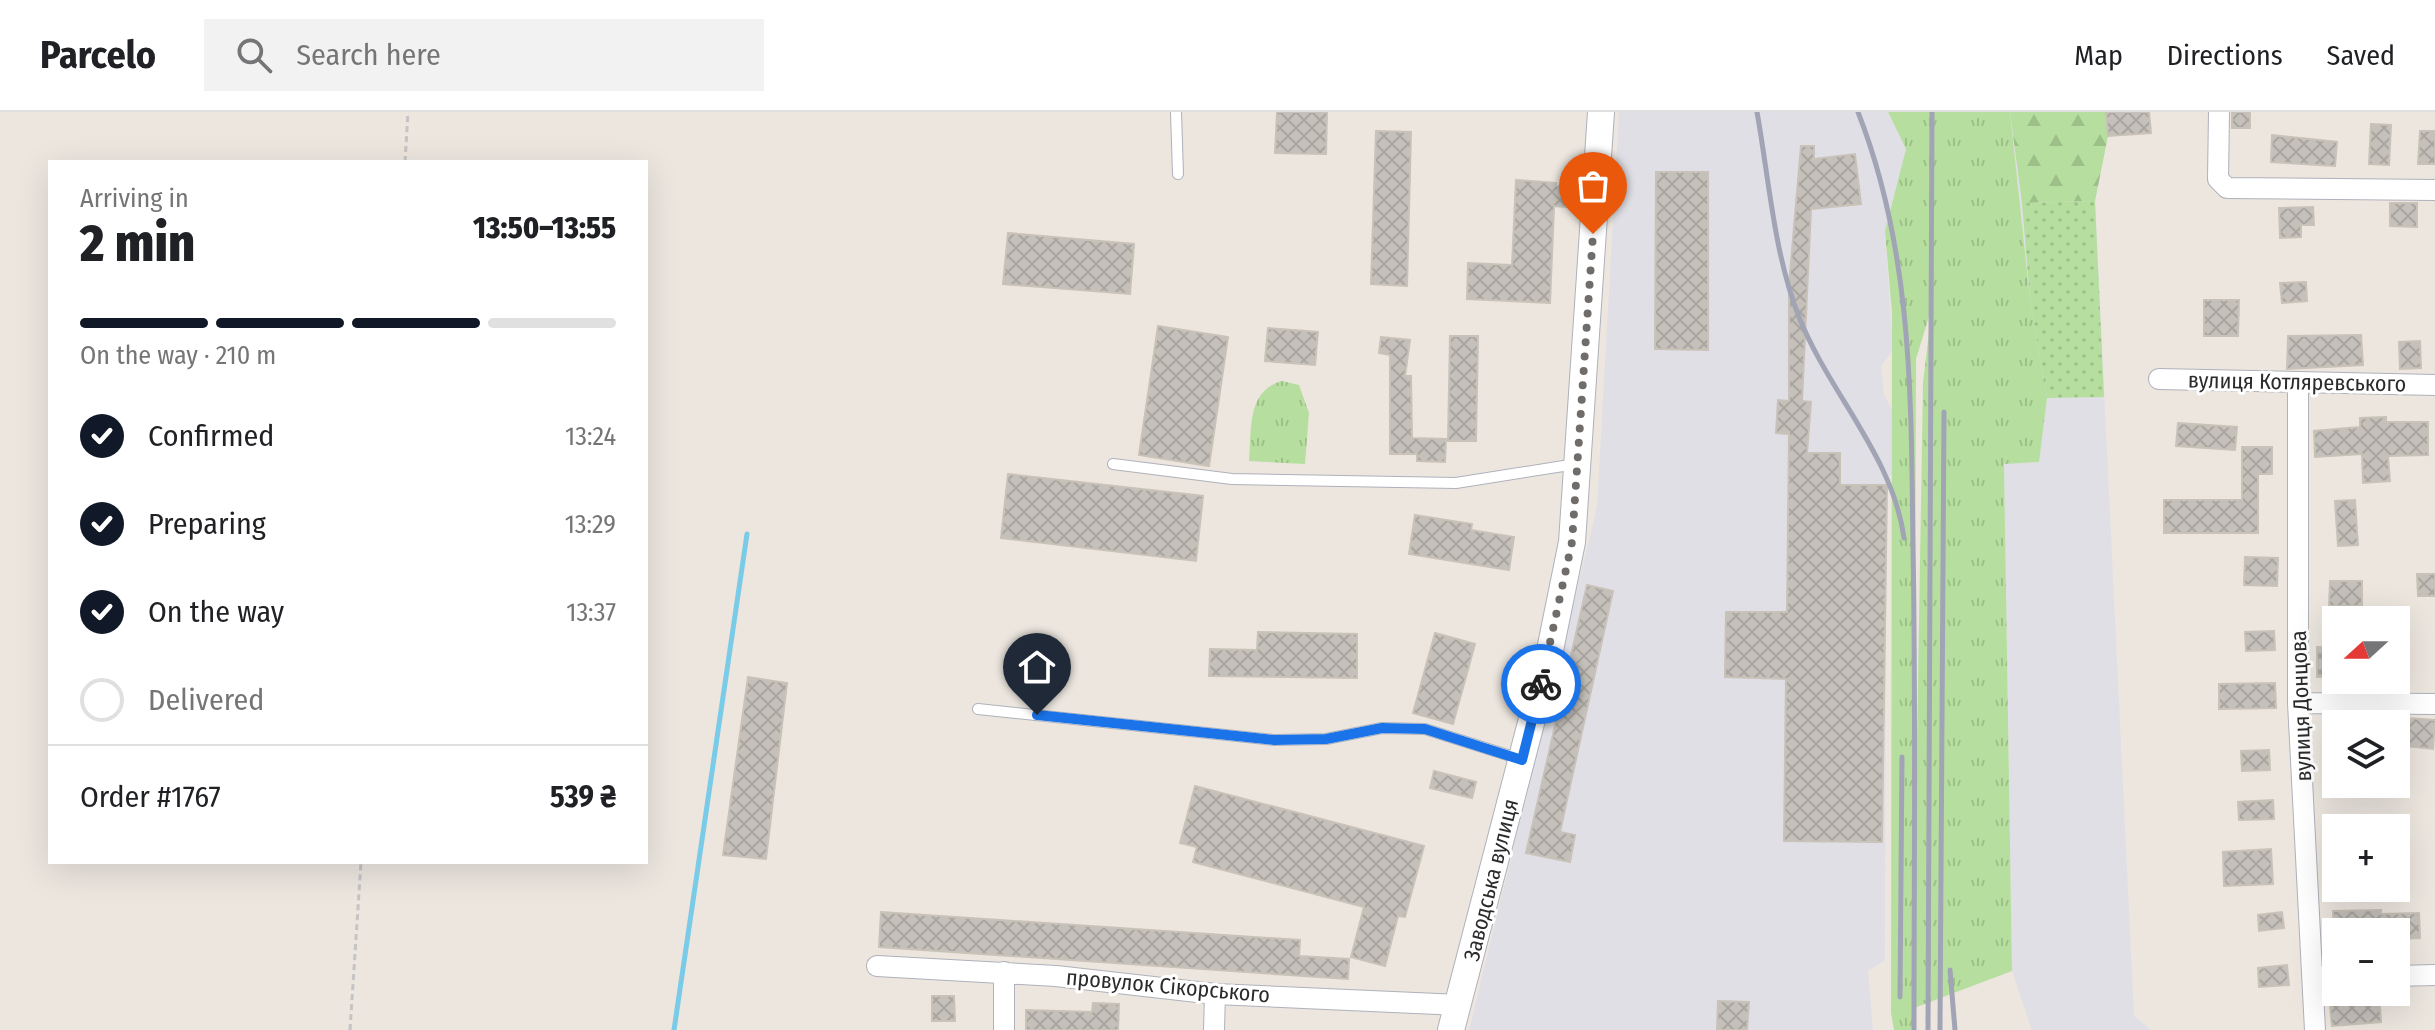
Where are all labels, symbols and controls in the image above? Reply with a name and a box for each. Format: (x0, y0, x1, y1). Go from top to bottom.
search box (204, 19, 764, 91)
text: Parcelo (40, 32, 156, 78)
icon: search (232, 33, 276, 77)
text: Search here (296, 37, 441, 73)
text: Map (2074, 39, 2123, 72)
text: Directions (2167, 39, 2283, 72)
text: Saved (2327, 39, 2395, 72)
pin (1559, 152, 1627, 234)
icon: bag (1571, 164, 1615, 208)
text: Arriving in (80, 183, 189, 214)
text: 13:50–13:55 (473, 210, 616, 246)
text: 2 min (80, 212, 195, 275)
text: On the way · 210 m (80, 340, 276, 371)
street label: вулиця Котляревського (2188, 367, 2406, 397)
icon: check (80, 414, 124, 458)
text: Confirmed (148, 418, 274, 454)
text: 13:24 (565, 421, 616, 452)
icon: check (80, 502, 124, 546)
text: Preparing (148, 506, 266, 542)
text: 13:29 (565, 509, 616, 540)
icon: check (80, 590, 124, 634)
text: On the way (148, 594, 284, 630)
text: 13:37 (566, 597, 616, 628)
north arrow (2322, 606, 2410, 694)
map controls (2322, 606, 2410, 1006)
street label: вулиця Донцова (2285, 630, 2317, 782)
pin (1003, 633, 1071, 715)
courier (1501, 644, 1581, 724)
icon: home (1015, 645, 1059, 689)
icon: bike (1519, 662, 1563, 706)
text: Delivered (148, 682, 264, 718)
button: layers (2322, 710, 2410, 798)
text: Order #1767 (80, 779, 221, 815)
text: 539 ₴ (550, 779, 616, 815)
street label: Заводська вулиця (1458, 796, 1524, 964)
button: + (2322, 814, 2410, 902)
button: − (2322, 918, 2410, 1006)
street label: провулок Сікорського (1065, 964, 1271, 1008)

